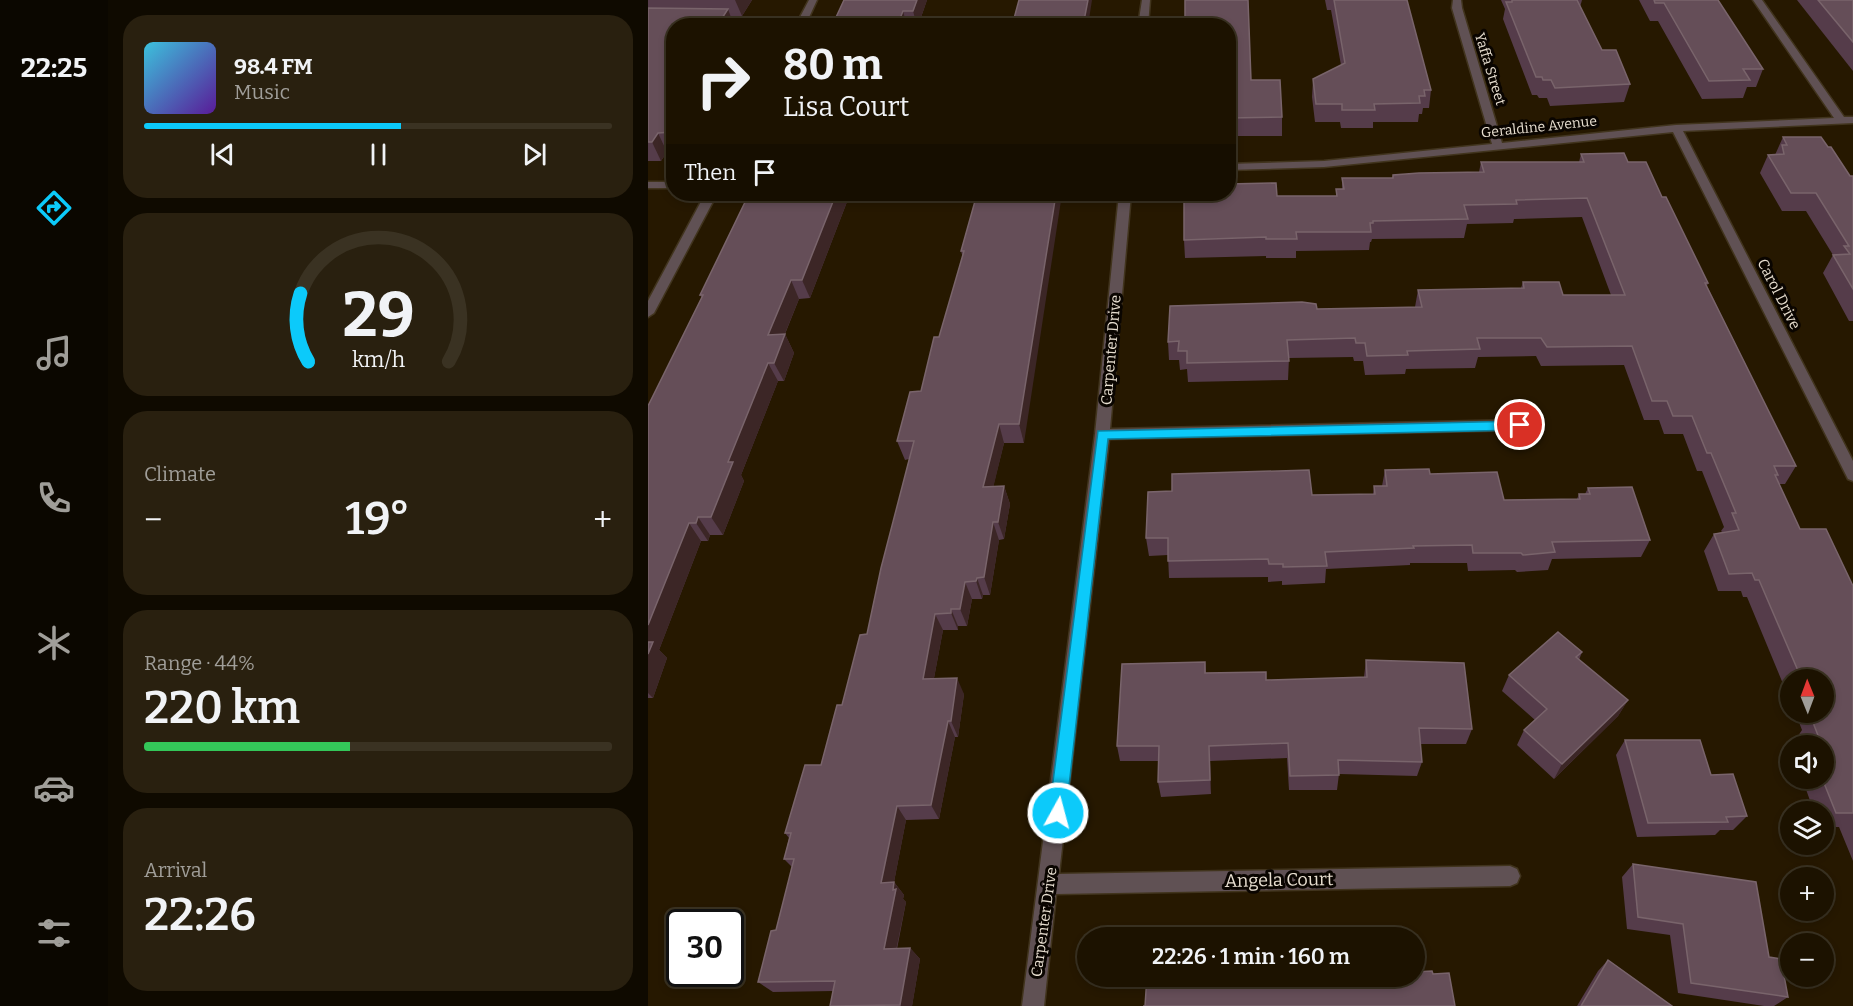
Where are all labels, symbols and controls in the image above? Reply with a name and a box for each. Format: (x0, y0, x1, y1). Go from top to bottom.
street label: Yaffa Street (1471, 31, 1509, 107)
text: 80 m (783, 40, 883, 90)
icon: right (684, 42, 762, 120)
text: 22:25 (21, 52, 87, 84)
text: 98.4 FM (234, 53, 313, 80)
text: Music (234, 80, 290, 104)
text: Lisa Court (783, 91, 909, 123)
street label: Geraldine Avenue (1480, 112, 1598, 142)
icon: previous (206, 138, 239, 171)
icon: pause (362, 138, 395, 171)
icon: next (518, 138, 551, 171)
icon: arrive (748, 156, 781, 189)
text: Then (684, 159, 736, 186)
icon: directions (33, 187, 75, 229)
street label: Carol Drive (1754, 256, 1804, 332)
text: 29 (342, 278, 414, 353)
street label: Carpenter Drive (1097, 294, 1125, 406)
icon: music (33, 332, 75, 374)
text: km/h (351, 347, 405, 373)
pin (1494, 399, 1545, 450)
icon: arrive (1503, 408, 1536, 441)
text: Climate (144, 462, 216, 486)
icon: phone (33, 477, 75, 519)
text: 19° (345, 492, 410, 546)
text: − (144, 500, 162, 540)
text: + (593, 500, 612, 540)
icon: climate (33, 622, 75, 664)
text: Range · 44% (144, 651, 255, 675)
north arrow (1780, 669, 1834, 723)
map controls (1780, 669, 1834, 987)
text: 220 km (144, 681, 300, 735)
button: sound (1780, 735, 1834, 789)
icon: car (33, 767, 75, 809)
position arrow (1026, 781, 1090, 845)
button: layers (1780, 801, 1834, 855)
text: Arrival (144, 858, 207, 882)
street label: Carpenter Drive (1027, 866, 1061, 978)
button: + (1780, 867, 1834, 921)
street label: Angela Court (1224, 868, 1334, 892)
text: 22:26 (144, 888, 256, 942)
speed limit sign: 30 (666, 909, 744, 987)
icon: filters (33, 912, 75, 954)
button: − (1780, 933, 1834, 987)
text: 22:26 · 1 min · 160 m (1152, 943, 1350, 970)

